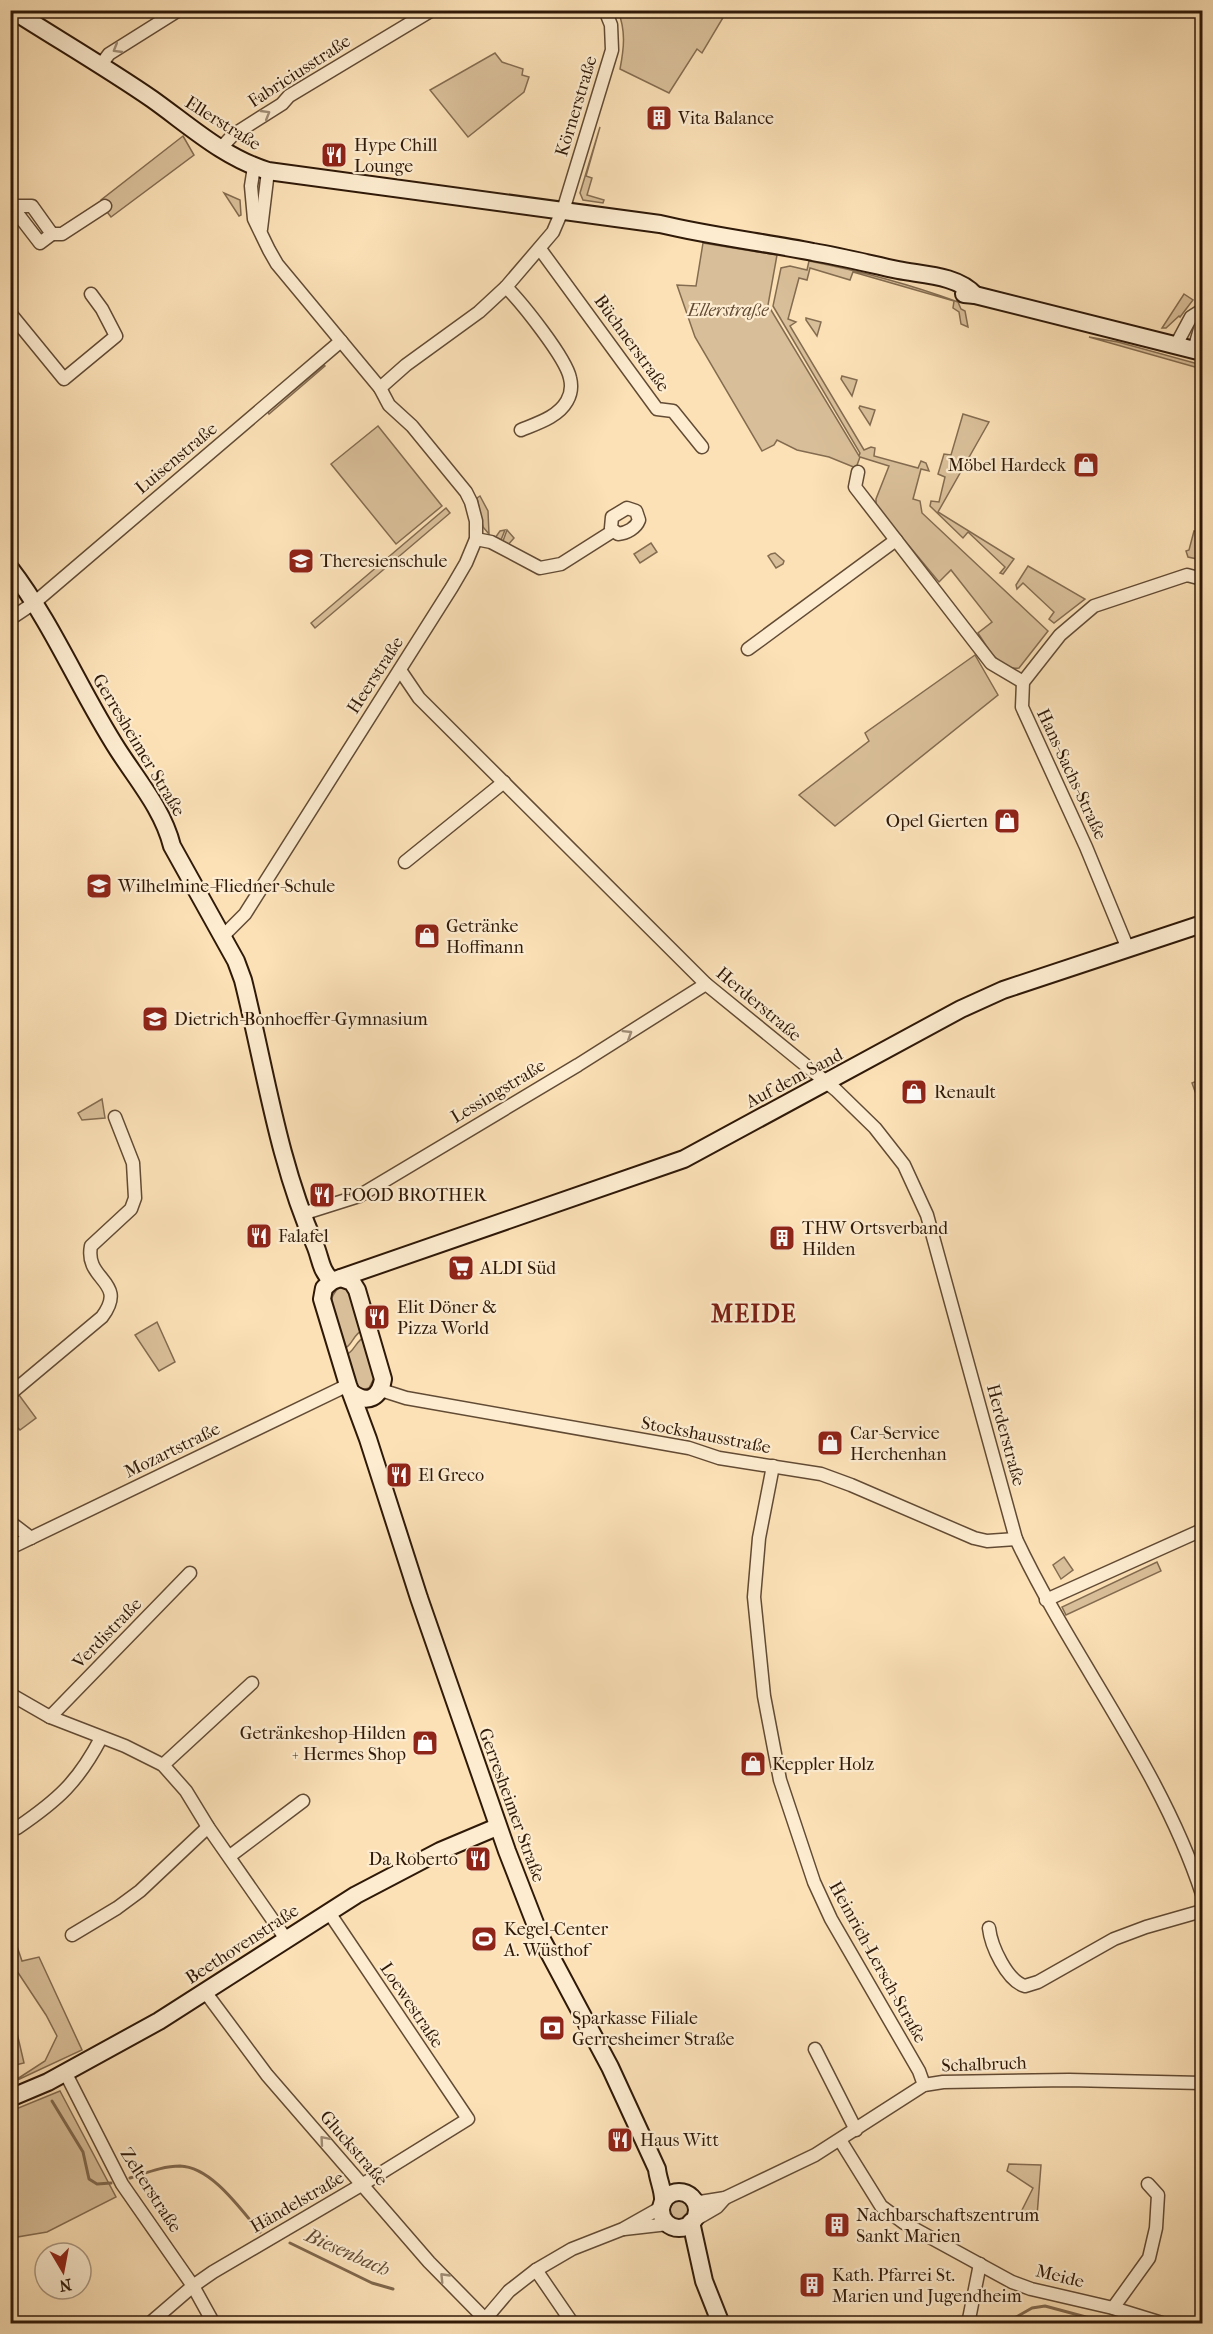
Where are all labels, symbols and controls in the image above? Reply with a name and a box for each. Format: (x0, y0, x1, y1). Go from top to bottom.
street label: Fabriciusstraße (244, 30, 354, 112)
one-way arrow (113, 42, 123, 54)
street label: Körnerstraße (551, 53, 602, 159)
street label: Ellerstraße (181, 92, 265, 155)
building icon: Vita Balance (644, 103, 674, 133)
place label: Vita Balance (677, 108, 774, 129)
one-way arrow (260, 110, 270, 121)
place label: Hype Chill Lounge (354, 135, 438, 177)
restaurant icon: Hype Chill Lounge (319, 140, 349, 170)
street label: Büchnerstraße (589, 291, 674, 396)
park label: Ellerstraße (687, 300, 769, 321)
street label: Luisenstraße (131, 418, 222, 499)
shop icon: Möbel Hardeck (1071, 450, 1101, 480)
place label: Möbel Hardeck (948, 455, 1067, 476)
school or university icon: Theresienschule (286, 546, 316, 576)
place label: Theresienschule (320, 551, 447, 572)
street label: Heerstraße (343, 633, 408, 718)
street label: Gerresheimer Straße (88, 670, 189, 820)
street label: Hans-Sachs-Straße (1032, 706, 1111, 843)
shop icon: Opel Gierten (992, 806, 1022, 836)
place label: Opel Gierten (886, 811, 989, 832)
school or university icon: Wilhelmine-Fliedner-Schule (84, 871, 114, 901)
place label: Wilhelmine-Fliedner-Schule (117, 876, 335, 897)
place label: Getränke Hoffmann (446, 916, 524, 958)
shop icon: Getränke Hoffmann (412, 921, 442, 951)
street label: Herderstraße (712, 963, 806, 1046)
school or university icon: Dietrich-Bonhoeffer-Gymnasium (140, 1004, 170, 1034)
place label: Dietrich-Bonhoeffer-Gymnasium (174, 1009, 428, 1030)
one-way arrow (622, 1029, 632, 1041)
street label: Auf dem Sand (741, 1044, 846, 1113)
street label: Lessingstraße (447, 1055, 549, 1128)
shop icon: Renault (899, 1077, 929, 1107)
place label: Renault (934, 1082, 996, 1103)
restaurant icon: FOOD BROTHER (307, 1180, 337, 1210)
place label: FOOD BROTHER (342, 1185, 487, 1206)
place label: THW Ortsverband Hilden (802, 1218, 948, 1260)
restaurant icon: Falafel (244, 1221, 274, 1251)
building icon: THW Ortsverband Hilden (767, 1223, 797, 1253)
place label: Falafel (278, 1226, 329, 1247)
supermarket icon: ALDI Süd (446, 1253, 476, 1283)
place label: ALDI Süd (479, 1258, 556, 1279)
place label: Elit Döner & Pizza World (397, 1297, 497, 1339)
district label: MEIDE (711, 1300, 797, 1328)
restaurant icon: Elit Döner & Pizza World (362, 1302, 392, 1332)
street label: Herderstraße (982, 1382, 1029, 1488)
street label: Stockshausstraße (639, 1413, 773, 1458)
street label: Mozartstraße (121, 1418, 223, 1483)
place label: Car-Service Herchenhan (850, 1423, 947, 1465)
shop icon: Car-Service Herchenhan (815, 1428, 845, 1458)
restaurant icon: El Greco (384, 1460, 414, 1490)
place label: El Greco (418, 1465, 484, 1486)
street label: Verdistraße (68, 1594, 146, 1674)
place label: Getränkeshop-Hilden + Hermes Shop (240, 1723, 407, 1765)
street label: Gerresheimer Straße (474, 1725, 549, 1885)
shop icon: Getränkeshop-Hilden + Hermes Shop (410, 1728, 440, 1758)
shop icon: Keppler Holz (738, 1749, 768, 1779)
place label: Keppler Holz (772, 1754, 874, 1775)
restaurant icon: Da Roberto (463, 1844, 493, 1874)
place label: Da Roberto (369, 1849, 458, 1870)
street label: Heinrich-Lersch-Straße (824, 1878, 931, 2047)
street label: Beethovenstraße (182, 1900, 303, 1989)
place label: Kegel-Center A. Wüsthof (503, 1919, 608, 1961)
sports icon: Kegel-Center A. Wüsthof (469, 1924, 499, 1954)
street label: Loewestraße (375, 1959, 448, 2052)
place label: Sparkasse Filiale Gerresheimer Straße (572, 2008, 734, 2050)
bank icon: Sparkasse Filiale Gerresheimer Straße (537, 2013, 567, 2043)
street label: Schalbruch (941, 2053, 1027, 2076)
street label: Gluckstraße (315, 2106, 392, 2190)
restaurant icon: Haus Witt (605, 2125, 635, 2155)
place label: Haus Witt (640, 2130, 719, 2151)
one-way arrow (320, 2137, 331, 2147)
street label: Zelterstraße (115, 2144, 186, 2237)
street label: Händelstraße (247, 2167, 348, 2238)
place label: Nachbarschaftszentrum Sankt Marien (856, 2205, 1039, 2247)
building icon: Nachbarschaftszentrum Sankt Marien (822, 2210, 852, 2240)
water label: Biesenbach (301, 2223, 394, 2281)
north arrow (33, 2241, 93, 2301)
street label: Meide (1034, 2260, 1086, 2293)
place label: Kath. Pfarrei St. Marien und Jugendheim (832, 2265, 1022, 2307)
building icon: Kath. Pfarrei St. Marien und Jugendheim (797, 2270, 827, 2300)
one-way arrow (440, 2274, 451, 2284)
text: N (57, 2275, 73, 2296)

